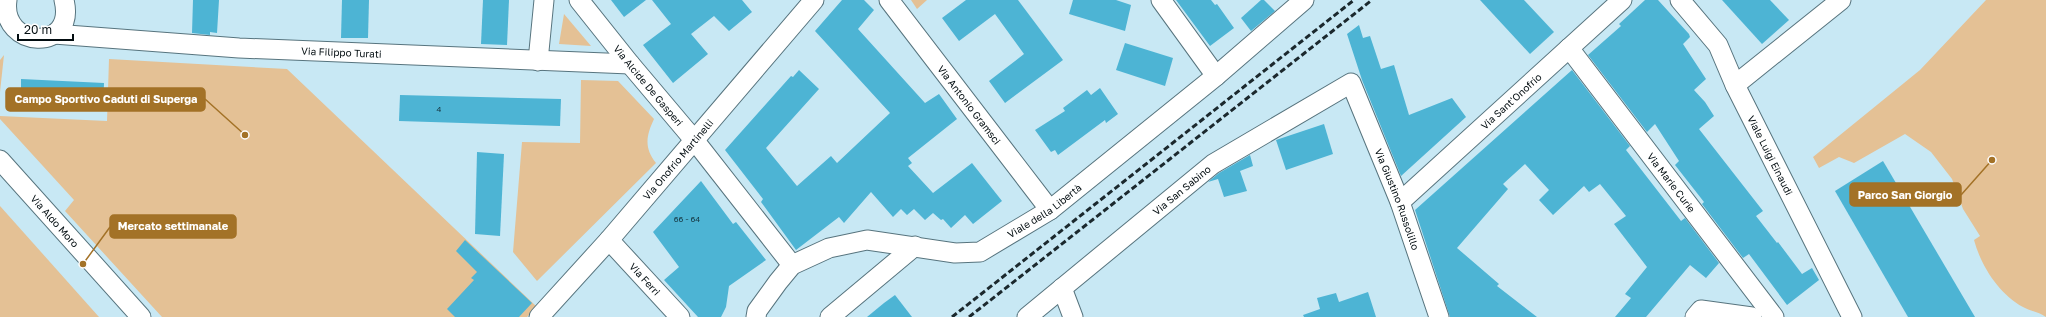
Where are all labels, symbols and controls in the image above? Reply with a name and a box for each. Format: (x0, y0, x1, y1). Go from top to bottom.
scale bar (18, 16, 73, 42)
text: 20 m (24, 22, 52, 37)
street label: Via Alcide De Gasperi (611, 43, 686, 128)
street label: Via Filippo Turati (301, 45, 382, 60)
street label: Via Antonio Gramsci (935, 63, 1003, 147)
street label: Via Sant'Onofrio (1478, 70, 1544, 132)
callout: Campo Sportivo Caduti di Superga (6, 88, 205, 111)
text: Campo Sportivo Caduti di Superga (15, 92, 197, 105)
house number: 4 (437, 104, 442, 114)
street label: Viale Luigi Einaudi (1745, 113, 1795, 197)
street label: Via Onofrio Martinelli (640, 117, 715, 202)
street label: Via Giustino Russolillo (1373, 147, 1422, 251)
street label: Via Marie Curie (1645, 150, 1698, 215)
street label: Via San Sabino (1150, 163, 1213, 217)
street label: Viale della Libertà (1005, 181, 1084, 240)
callout: Parco San Giorgio (1850, 183, 1961, 206)
text: Parco San Giorgio (1858, 188, 1953, 201)
street label: Via Aldo Moro (28, 192, 81, 250)
house number: 66 - 64 (674, 214, 700, 224)
callout: Mercato settimanale (110, 215, 236, 238)
text: Mercato settimanale (118, 219, 229, 232)
street label: Via Ferri (627, 260, 663, 298)

